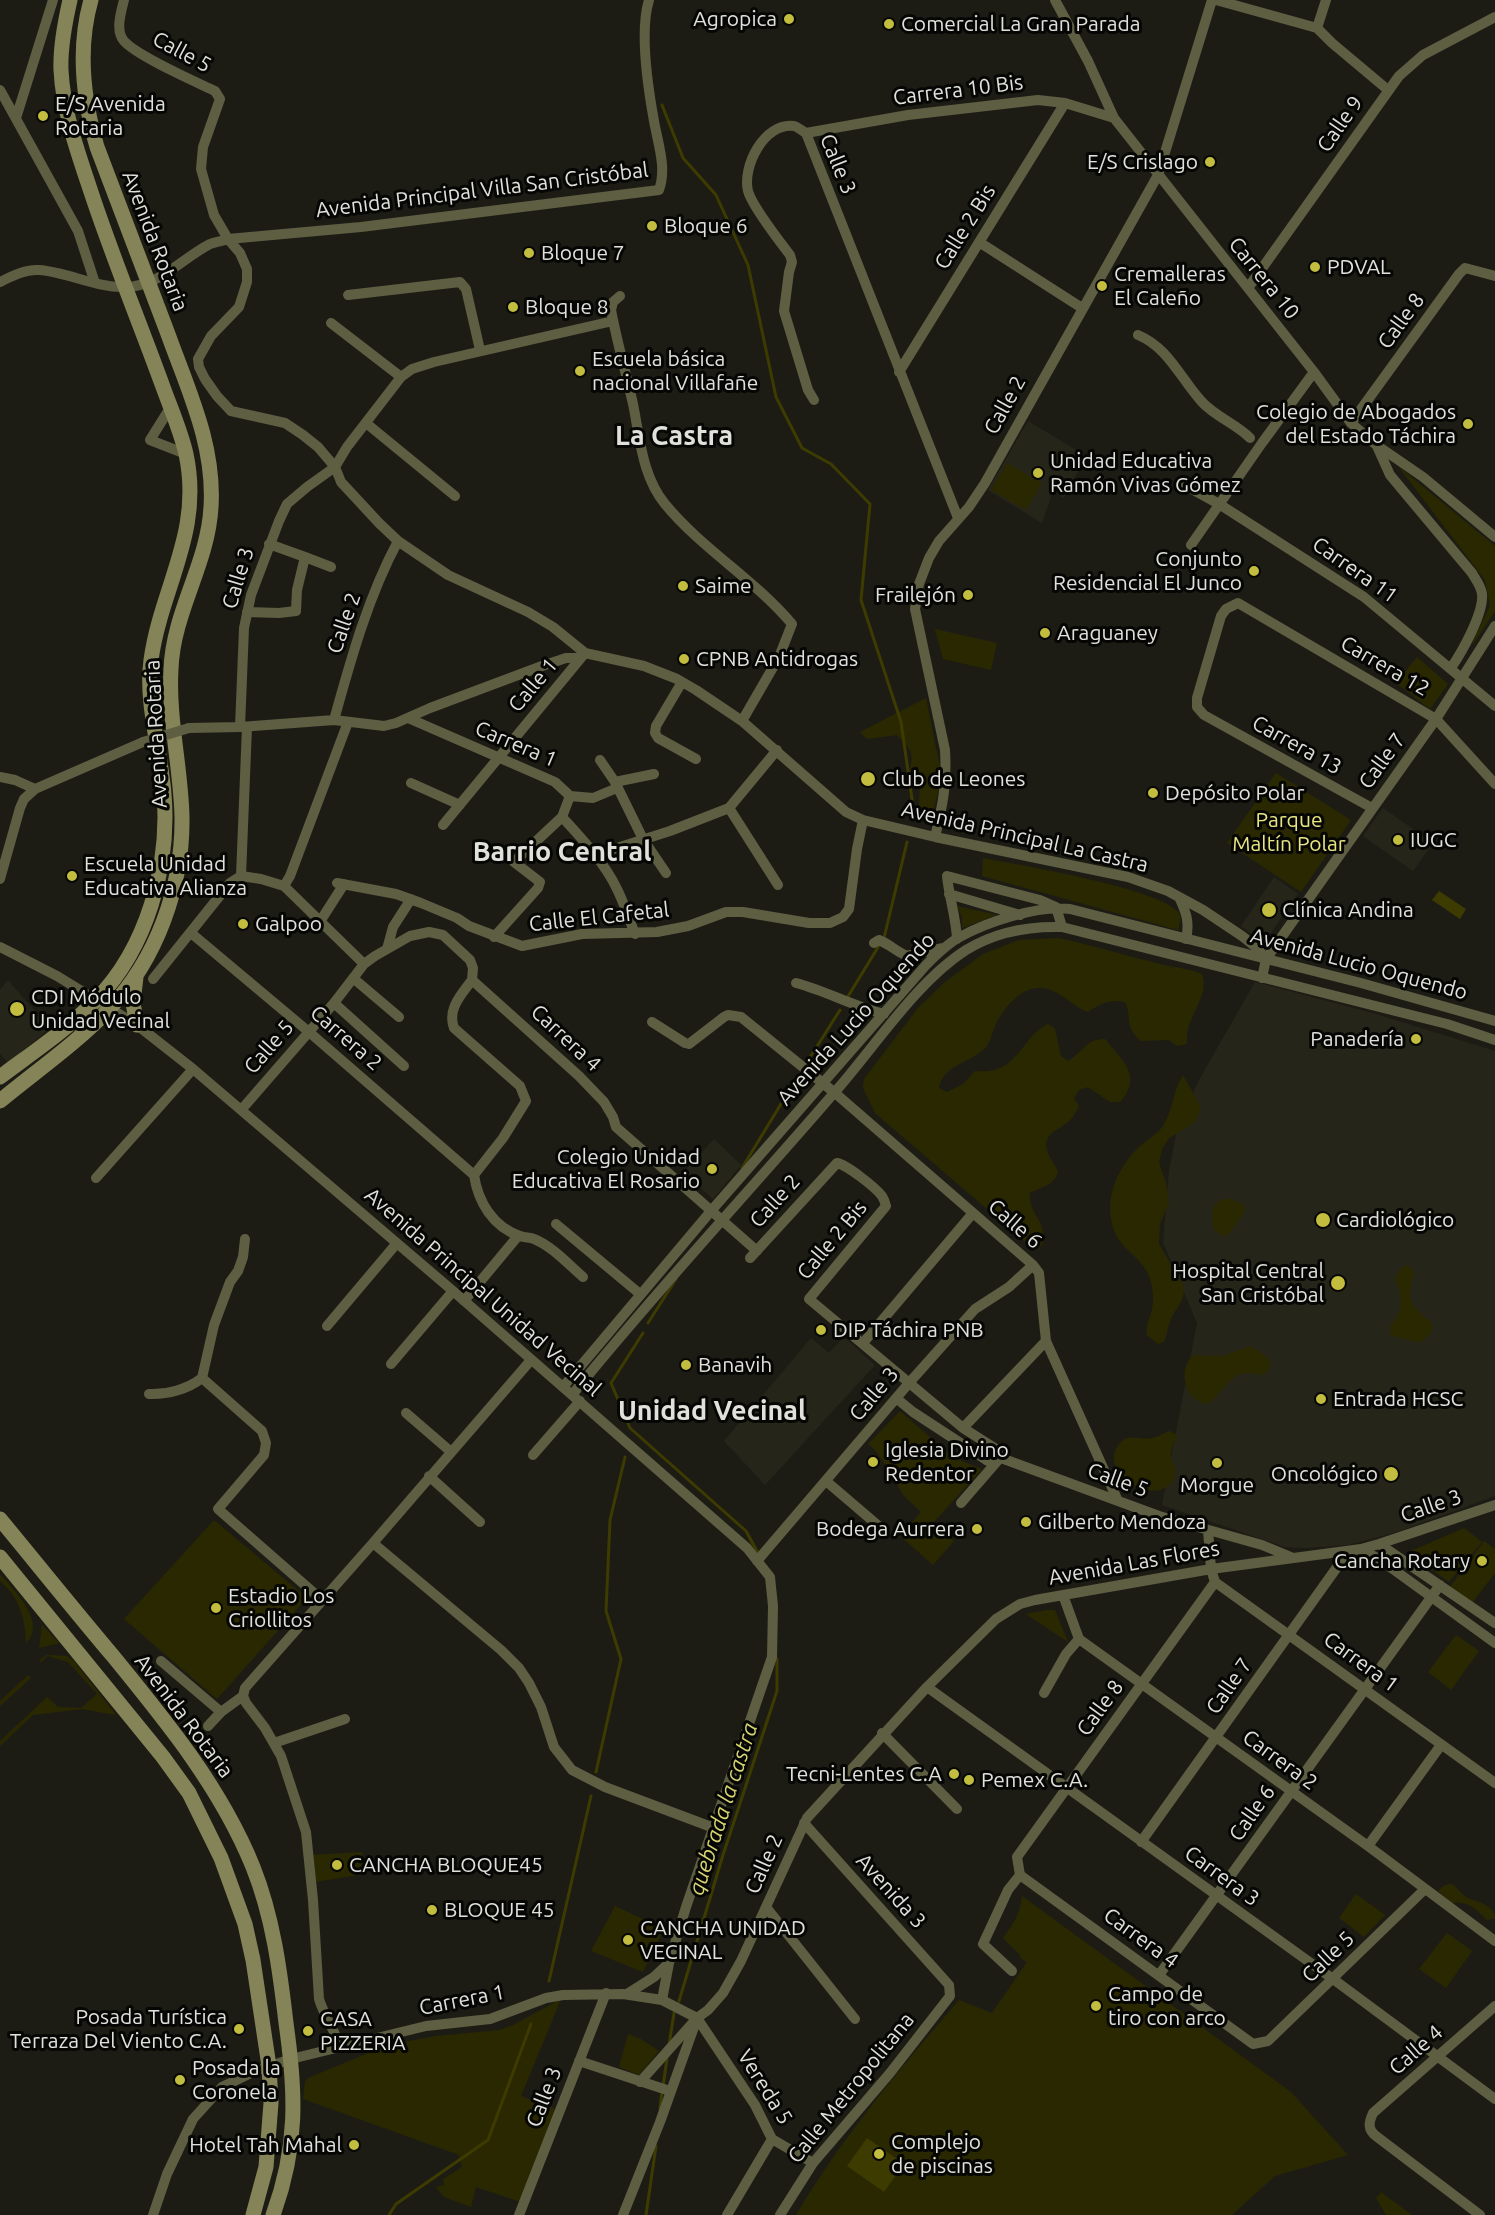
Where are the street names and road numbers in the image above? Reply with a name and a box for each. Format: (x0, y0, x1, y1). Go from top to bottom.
street label: Calle 5 (148, 26, 216, 78)
street label: Carrera 10 Bis (892, 70, 1024, 110)
street label: Calle 9 (1312, 91, 1368, 157)
street label: Calle 3 (815, 130, 861, 198)
street label: Avenida Principal Villa San Cristóbal (314, 157, 650, 223)
street label: Avenida Rotaria (117, 167, 193, 315)
street label: Calle 2 Bis (929, 180, 1001, 274)
street label: Carrera 10 (1223, 232, 1305, 324)
street label: Calle 8 (1372, 288, 1430, 354)
street label: Calle 2 (979, 371, 1031, 439)
street label: Carrera 11 (1307, 531, 1403, 609)
street label: Calle 3 (217, 544, 259, 612)
street label: Calle 2 (322, 589, 366, 657)
street label: Carrera 12 (1336, 630, 1434, 702)
street label: Calle 1 (503, 653, 563, 717)
street label: Avenida Rotaria (140, 659, 172, 809)
street label: Carrera 13 (1248, 710, 1346, 780)
street label: Carrera 1 (471, 715, 561, 773)
street label: Calle 7 (1353, 728, 1411, 794)
street label: Avenida Principal La Castra (899, 796, 1151, 878)
street label: Calle El Cafetal (528, 897, 670, 937)
street label: Avenida Lucio Oquendo (1248, 923, 1470, 1005)
street label: Avenida Lucio Oquendo (772, 928, 940, 1110)
street label: Carrera 4 (526, 999, 606, 1077)
street label: Carrera 2 (305, 1000, 387, 1076)
street label: Calle 5 (239, 1015, 299, 1079)
street label: Calle 2 (745, 1169, 805, 1233)
street label: Avenida Principal Unidad Vecinal (360, 1182, 606, 1402)
street label: Calle 6 (983, 1194, 1047, 1254)
street label: Calle 2 Bis (792, 1195, 872, 1285)
street label: Calle 3 (844, 1362, 904, 1426)
street label: Calle 5 (1084, 1457, 1152, 1503)
street label: Calle 3 (1397, 1484, 1465, 1528)
street label: Avenida Las Flores (1047, 1536, 1221, 1590)
street label: Carrera 1 (1319, 1626, 1403, 1698)
street label: Avenida Rotaria (129, 1649, 239, 1783)
street label: Calle 7 (1201, 1653, 1257, 1719)
street label: Calle 8 (1071, 1675, 1129, 1741)
street label: Carrera 2 (1238, 1724, 1322, 1796)
street label: Calle 6 (1224, 1780, 1280, 1846)
street label: Calle 2 (740, 1830, 788, 1898)
street label: Carrera 3 (1180, 1840, 1264, 1912)
street label: Avenida 3 (851, 1848, 931, 1934)
street label: Carrera 4 (1099, 1902, 1183, 1974)
street label: Calle 5 (1297, 1926, 1359, 1988)
street label: Carrera 1 (417, 1979, 507, 2021)
street label: Calle Metropolitana (783, 2008, 919, 2168)
street label: Calle 4 (1384, 2020, 1448, 2080)
street label: Vereda 5 (732, 2045, 798, 2129)
street label: Calle 3 (521, 2063, 567, 2131)

